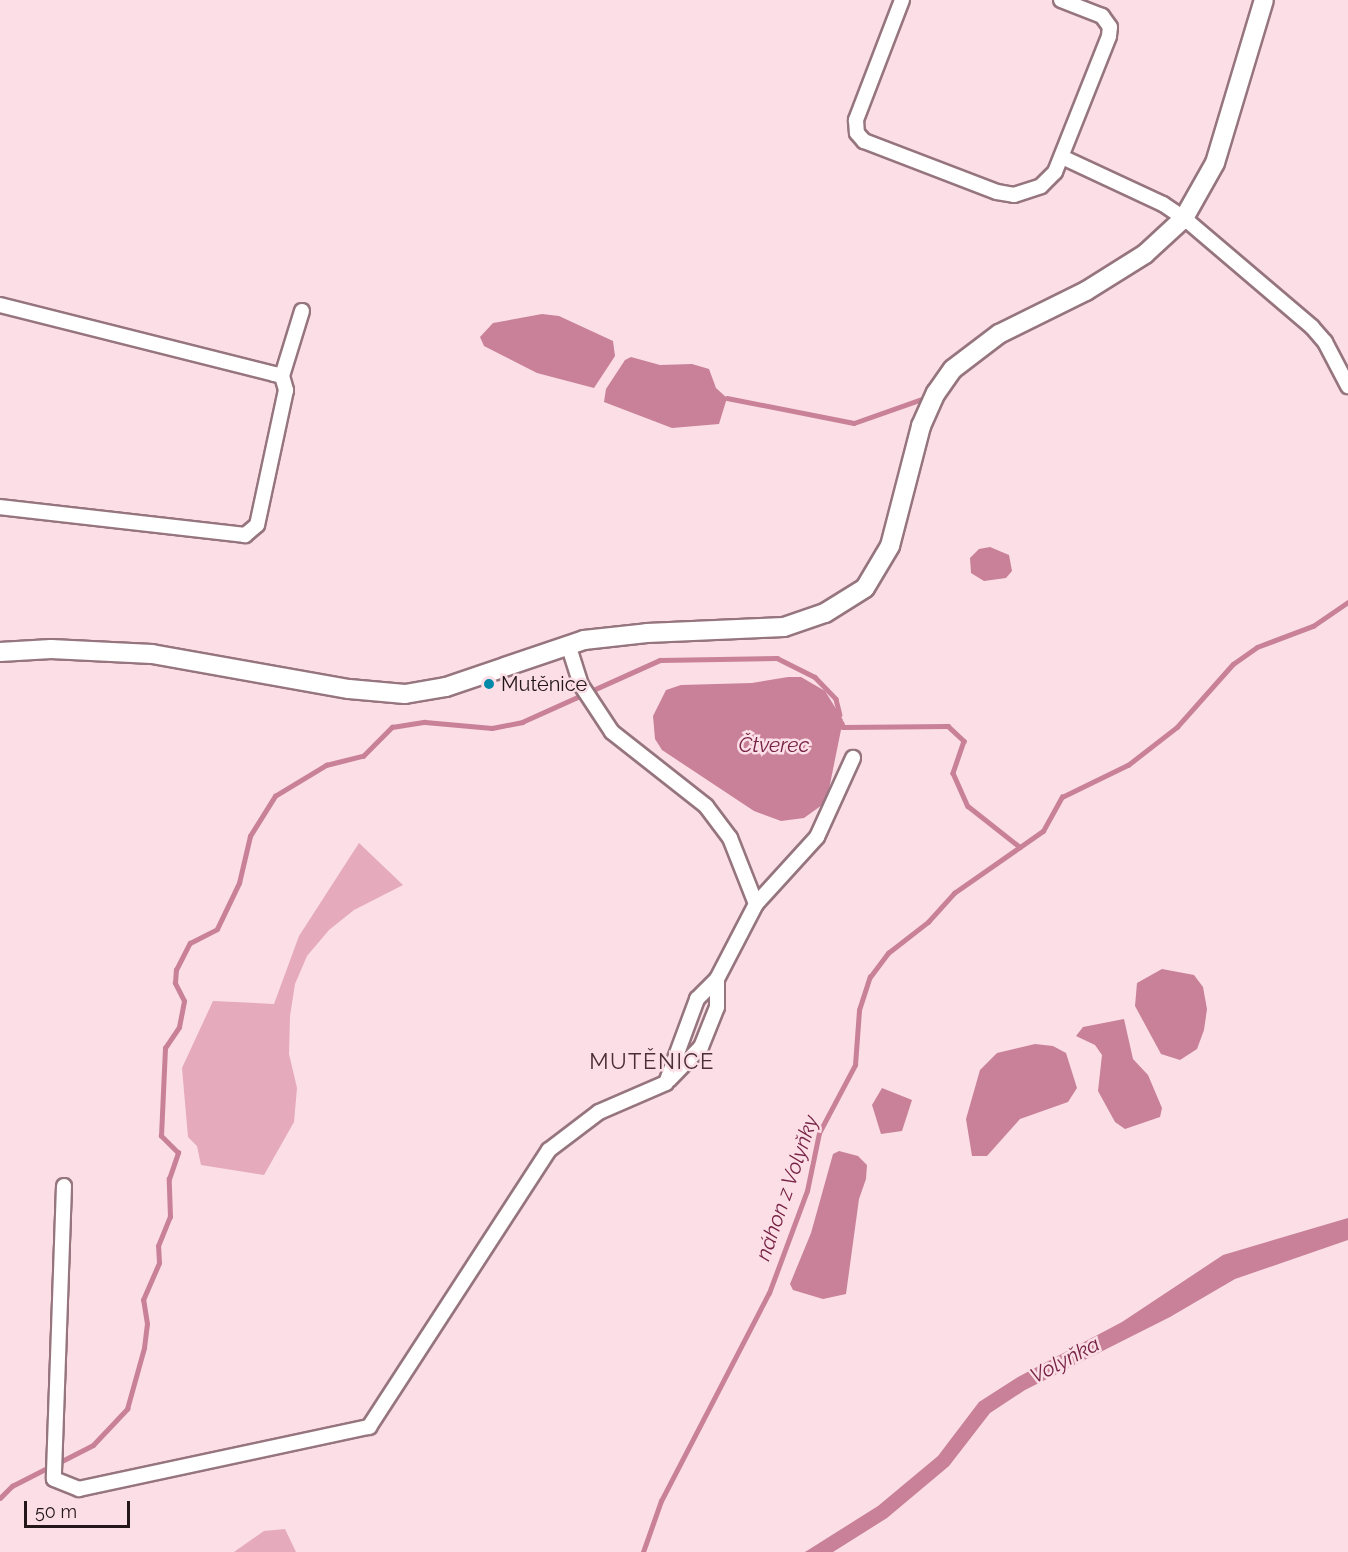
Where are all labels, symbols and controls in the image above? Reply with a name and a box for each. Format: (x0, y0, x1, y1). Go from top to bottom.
place label: Mutěnice (501, 672, 587, 696)
marker: Mutěnice (482, 677, 496, 691)
water label: Čtverec (738, 732, 810, 758)
district label: MUTĚNICE (589, 1049, 715, 1075)
water label: náhon z Volyňky (750, 1112, 824, 1264)
water label: Volyňka (1026, 1331, 1104, 1389)
scale bar (27, 1489, 134, 1527)
text: 50 m (35, 1501, 77, 1522)

